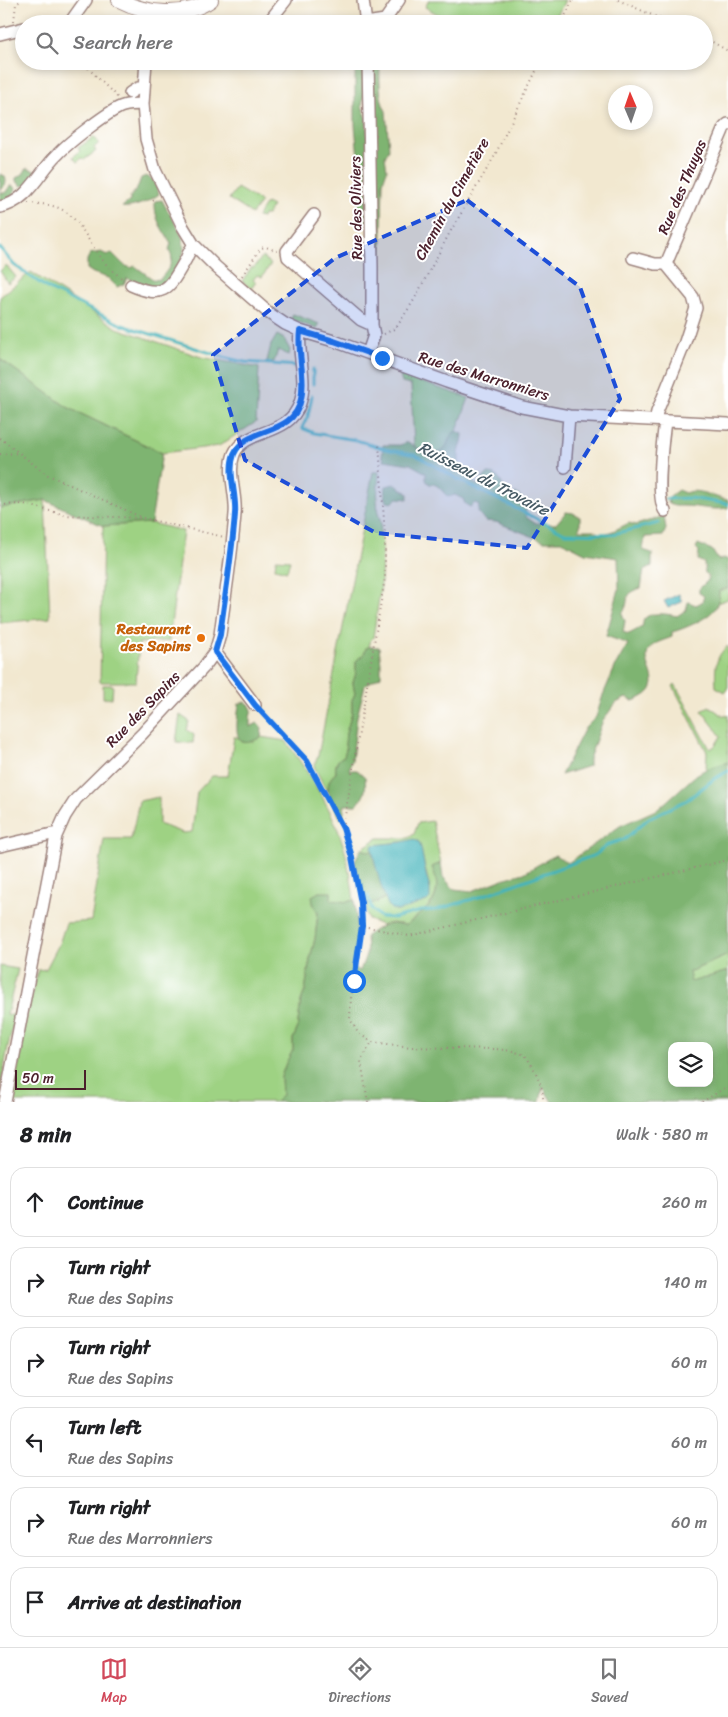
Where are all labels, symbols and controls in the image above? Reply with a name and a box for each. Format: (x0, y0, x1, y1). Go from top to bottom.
search box (15, 15, 713, 70)
text: Search here (73, 26, 173, 59)
icon: search (33, 29, 61, 57)
north arrow (608, 85, 653, 130)
street label: Chemin du Cimetière (407, 133, 497, 265)
street label: Rue des Thuyas (650, 135, 714, 239)
street label: Rue des Oliviers (342, 155, 370, 260)
street label: Rue des Marronniers (415, 344, 553, 408)
route end (371, 347, 394, 370)
water label: Ruisseau du Trovaire (413, 433, 556, 525)
place label: Restaurant des Sapins (116, 616, 192, 659)
marker: Restaurant des Sapins (195, 632, 207, 644)
street label: Rue des Sapins (99, 664, 187, 754)
route start (343, 970, 366, 993)
map controls (668, 1042, 713, 1087)
button: layers (668, 1042, 713, 1087)
text: 50 m (22, 1066, 54, 1091)
scale bar (15, 1067, 86, 1090)
text: 8 min (20, 1116, 71, 1154)
text: Walk · 580 m (616, 1120, 708, 1149)
text: Continue (68, 1186, 144, 1219)
icon: ahead (21, 1188, 49, 1216)
text: 260 m (662, 1188, 707, 1217)
text: Turn right (68, 1251, 150, 1284)
icon: right (21, 1268, 49, 1296)
text: 140 m (664, 1268, 707, 1297)
text: Rue des Sapins (68, 1284, 173, 1313)
text: Turn right (68, 1331, 150, 1364)
icon: right (21, 1348, 49, 1376)
text: 60 m (671, 1348, 707, 1377)
text: Rue des Sapins (68, 1364, 173, 1393)
text: Turn left (68, 1411, 141, 1444)
icon: left (21, 1428, 49, 1456)
text: 60 m (671, 1428, 707, 1457)
text: Rue des Sapins (68, 1444, 173, 1473)
text: Turn right (68, 1491, 150, 1524)
icon: right (21, 1508, 49, 1536)
text: 60 m (671, 1508, 707, 1537)
text: Rue des Marronniers (68, 1524, 213, 1553)
text: Arrive at destination (68, 1586, 241, 1619)
icon: arrive (21, 1588, 49, 1616)
tab: Map (100, 1655, 128, 1710)
tab: Directions (328, 1655, 391, 1710)
tab: Saved (591, 1655, 628, 1710)

